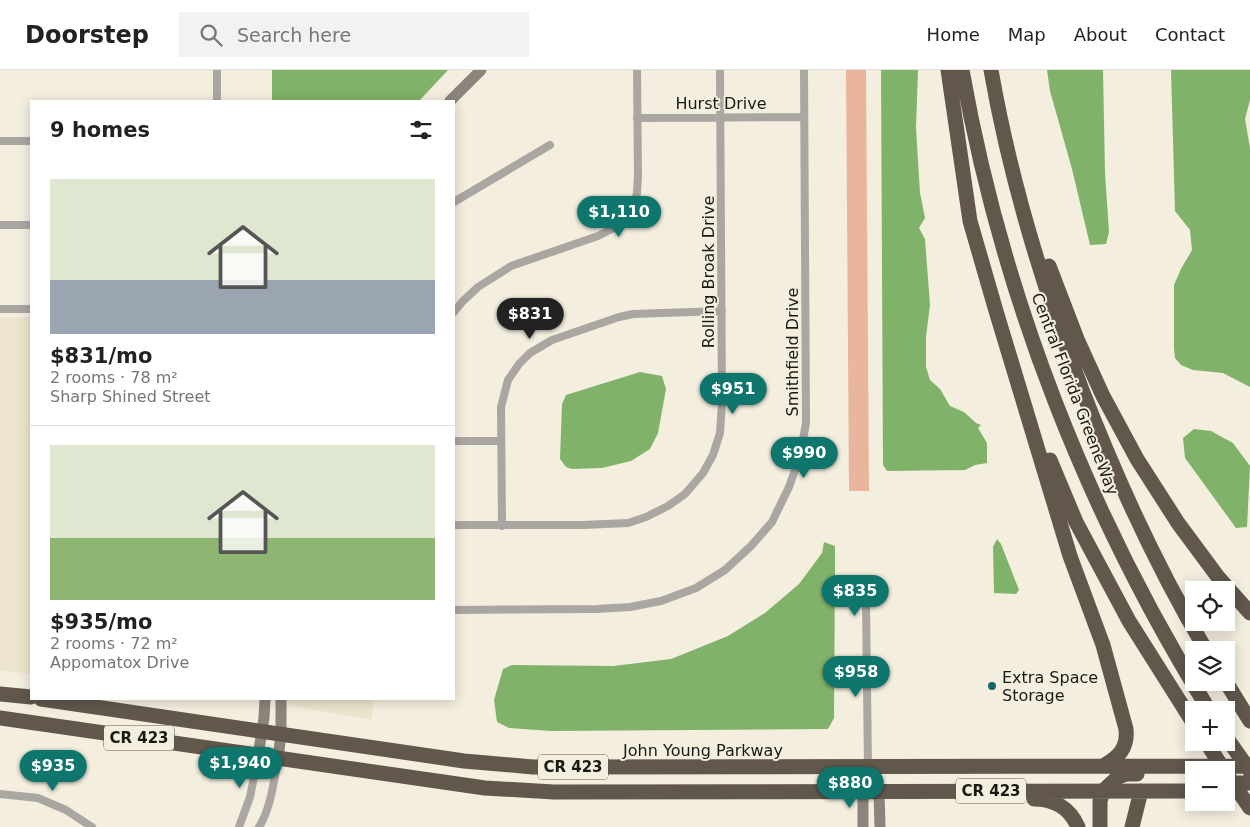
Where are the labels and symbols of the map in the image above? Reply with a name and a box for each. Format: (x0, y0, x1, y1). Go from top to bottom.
street label: Hurst Drive (675, 94, 767, 113)
pin: $1,110 (578, 196, 660, 238)
street label: Rolling Broak Drive (699, 196, 718, 348)
street label: Smithfield Drive (783, 288, 802, 416)
street label: Central Florida GreeneWay (1028, 290, 1122, 498)
pin: $831 (500, 298, 560, 340)
pin: $951 (703, 372, 763, 415)
pin: $990 (774, 436, 834, 479)
pin: $835 (825, 574, 885, 617)
pin: $958 (826, 656, 886, 698)
place label: Extra Space Storage (1002, 668, 1098, 705)
marker: Extra Space Storage (986, 680, 998, 692)
road number: CR 423 (104, 726, 174, 750)
street label: John Young Parkway (622, 741, 783, 760)
pin: $1,940 (199, 746, 281, 789)
pin: $935 (23, 750, 83, 792)
road number: CR 423 (538, 754, 608, 780)
pin: $880 (820, 766, 880, 809)
road number: CR 423 (956, 778, 1026, 804)

